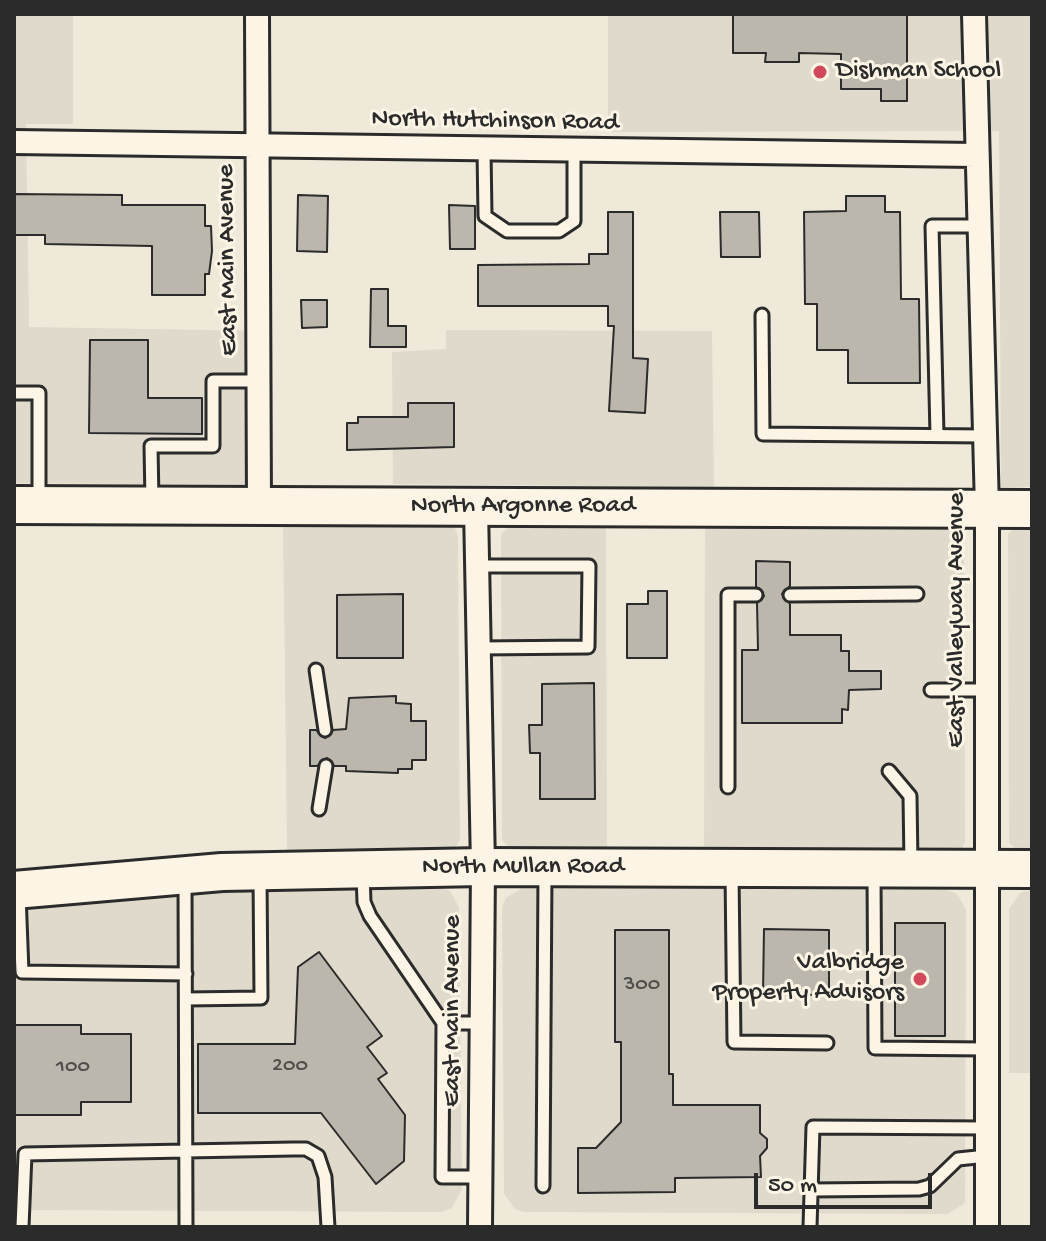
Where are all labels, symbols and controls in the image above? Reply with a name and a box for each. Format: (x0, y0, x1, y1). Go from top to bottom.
place label: Dishman School (836, 56, 1001, 88)
marker: Dishman School (811, 63, 829, 81)
street label: North Hutchinson Road (371, 104, 619, 140)
street label: East Main Avenue (212, 164, 246, 356)
street label: North Argonne Road (411, 491, 635, 523)
street label: East Valleyway Avenue (942, 492, 974, 748)
street label: North Mullan Road (422, 852, 624, 884)
street label: East Main Avenue (438, 915, 470, 1107)
place label: Valbridge Property Advisors (712, 948, 904, 1010)
marker: Valbridge Property Advisors (911, 970, 929, 988)
house number: 300 (624, 973, 660, 999)
house number: 200 (272, 1054, 308, 1080)
house number: 100 (56, 1055, 90, 1081)
scale bar (758, 1157, 936, 1207)
text: 50 m (768, 1172, 817, 1201)

